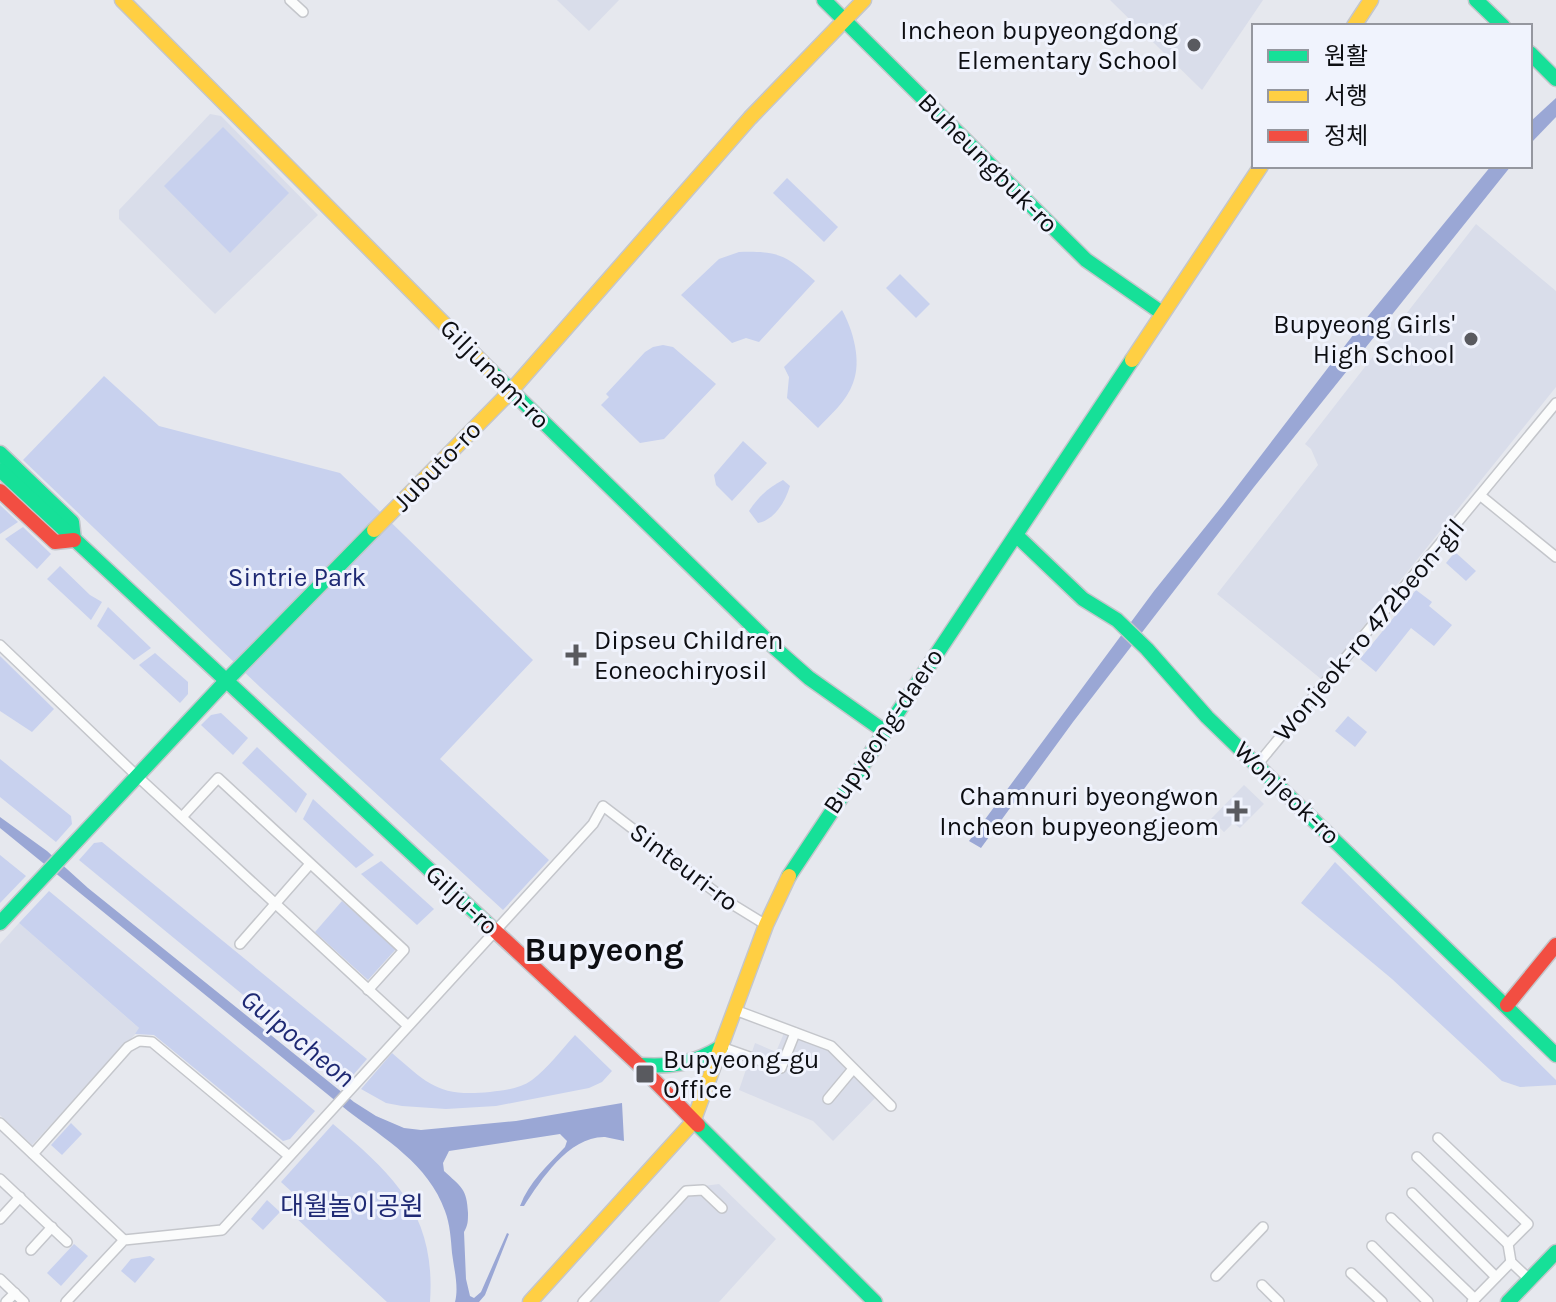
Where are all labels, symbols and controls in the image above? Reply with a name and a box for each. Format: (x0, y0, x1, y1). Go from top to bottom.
place label: Incheon bupyeongdong Elementary School (900, 15, 1178, 76)
legend (1252, 24, 1532, 168)
marker: Incheon bupyeongdong Elementary School (1185, 36, 1203, 54)
text: 원활 (1324, 42, 1368, 70)
text: 서행 (1324, 82, 1368, 110)
street label: Buheungbuk-ro (911, 86, 1065, 240)
text: 정체 (1324, 122, 1368, 150)
place label: Bupyeong Girls' High School (1273, 309, 1455, 370)
street label: Giljunam-ro (434, 313, 556, 435)
marker: Bupyeong Girls' High School (1462, 330, 1480, 348)
street label: Jubuto-ro (386, 414, 488, 518)
street label: Wonjeok-ro 472beon-gil (1267, 513, 1471, 747)
park label: Sintrie Park (228, 562, 366, 593)
place label: Dipseu Children Eoneochiryosil (594, 625, 784, 686)
street label: Bupyeong-daero (816, 642, 950, 820)
marker: Dipseu Children Eoneochiryosil (565, 644, 587, 666)
street label: Wonjeok-ro (1228, 735, 1346, 851)
place label: Chamnuri byeongwon Incheon bupyeongjeom (939, 781, 1219, 842)
marker: Chamnuri byeongwon Incheon bupyeongjeom (1226, 800, 1248, 822)
street label: Sinteuri-ro (624, 816, 744, 918)
street label: Gilju-ro (419, 859, 505, 941)
district label: Bupyeong (524, 930, 684, 970)
water label: Gulpocheon (234, 982, 362, 1094)
place label: Bupyeong-gu Office (663, 1044, 820, 1105)
marker: Bupyeong-gu Office (634, 1063, 656, 1085)
park label: 대월놀이공원 (280, 1191, 424, 1222)

